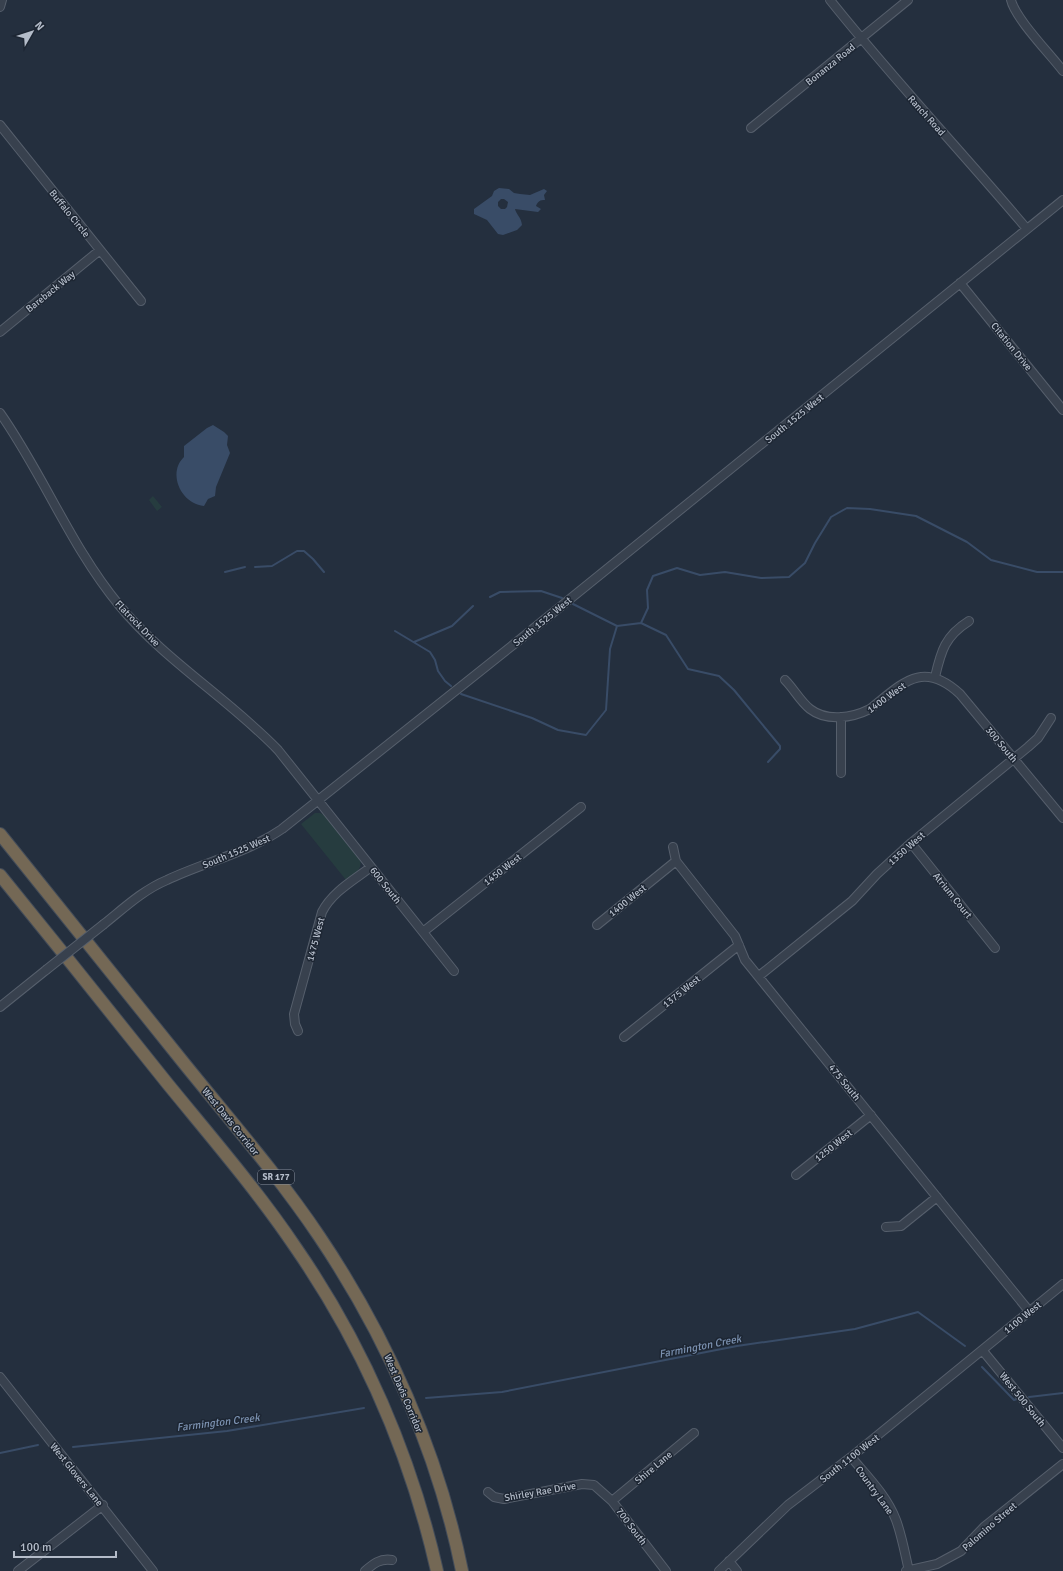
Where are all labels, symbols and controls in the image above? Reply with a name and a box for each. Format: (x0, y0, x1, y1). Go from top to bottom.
north arrow (12, 12, 52, 52)
text: N (32, 19, 47, 33)
street label: Bonanza Road (803, 41, 858, 88)
street label: Ranch Road (905, 93, 948, 138)
street label: Buffalo Circle (46, 187, 92, 240)
street label: Bareback Way (24, 268, 78, 315)
street label: Citation Drive (988, 320, 1034, 373)
street label: South 1525 West (763, 391, 827, 446)
street label: South 1525 West (511, 594, 575, 649)
street label: Flatrock Drive (112, 598, 162, 649)
street label: 1400 West (865, 680, 909, 716)
street label: 300 South (983, 724, 1020, 765)
street label: 1350 West (886, 829, 928, 868)
street label: South 1525 West (201, 832, 272, 872)
street label: 1450 West (481, 851, 524, 888)
street label: 600 South (367, 865, 403, 906)
street label: Atrium Court (930, 870, 975, 921)
street label: 1400 West (606, 882, 649, 920)
street label: 1475 West (304, 916, 328, 962)
street label: 1375 West (660, 973, 703, 1011)
street label: 475 South (826, 1062, 863, 1103)
street label: West Davis Corridor (199, 1085, 261, 1158)
street label: 1250 West (812, 1127, 855, 1165)
road number: SR 177 (258, 1170, 294, 1184)
street label: 1100 West (1001, 1299, 1044, 1337)
water label: Farmington Creek (658, 1332, 744, 1361)
street label: West Davis Corridor (381, 1352, 425, 1435)
street label: West 500 South (997, 1370, 1048, 1429)
water label: Farmington Creek (176, 1411, 262, 1434)
street label: South 1100 West (817, 1432, 882, 1486)
street label: West Glovers Lane (47, 1441, 105, 1509)
street label: Shire Lane (633, 1449, 675, 1487)
street label: Country Lane (853, 1464, 896, 1517)
street label: Shirley Rae Drive (503, 1480, 577, 1504)
street label: Palomino Street (960, 1500, 1020, 1554)
street label: 700 South (613, 1506, 649, 1548)
scale bar (14, 1533, 116, 1559)
text: 100 m (20, 1540, 52, 1555)

